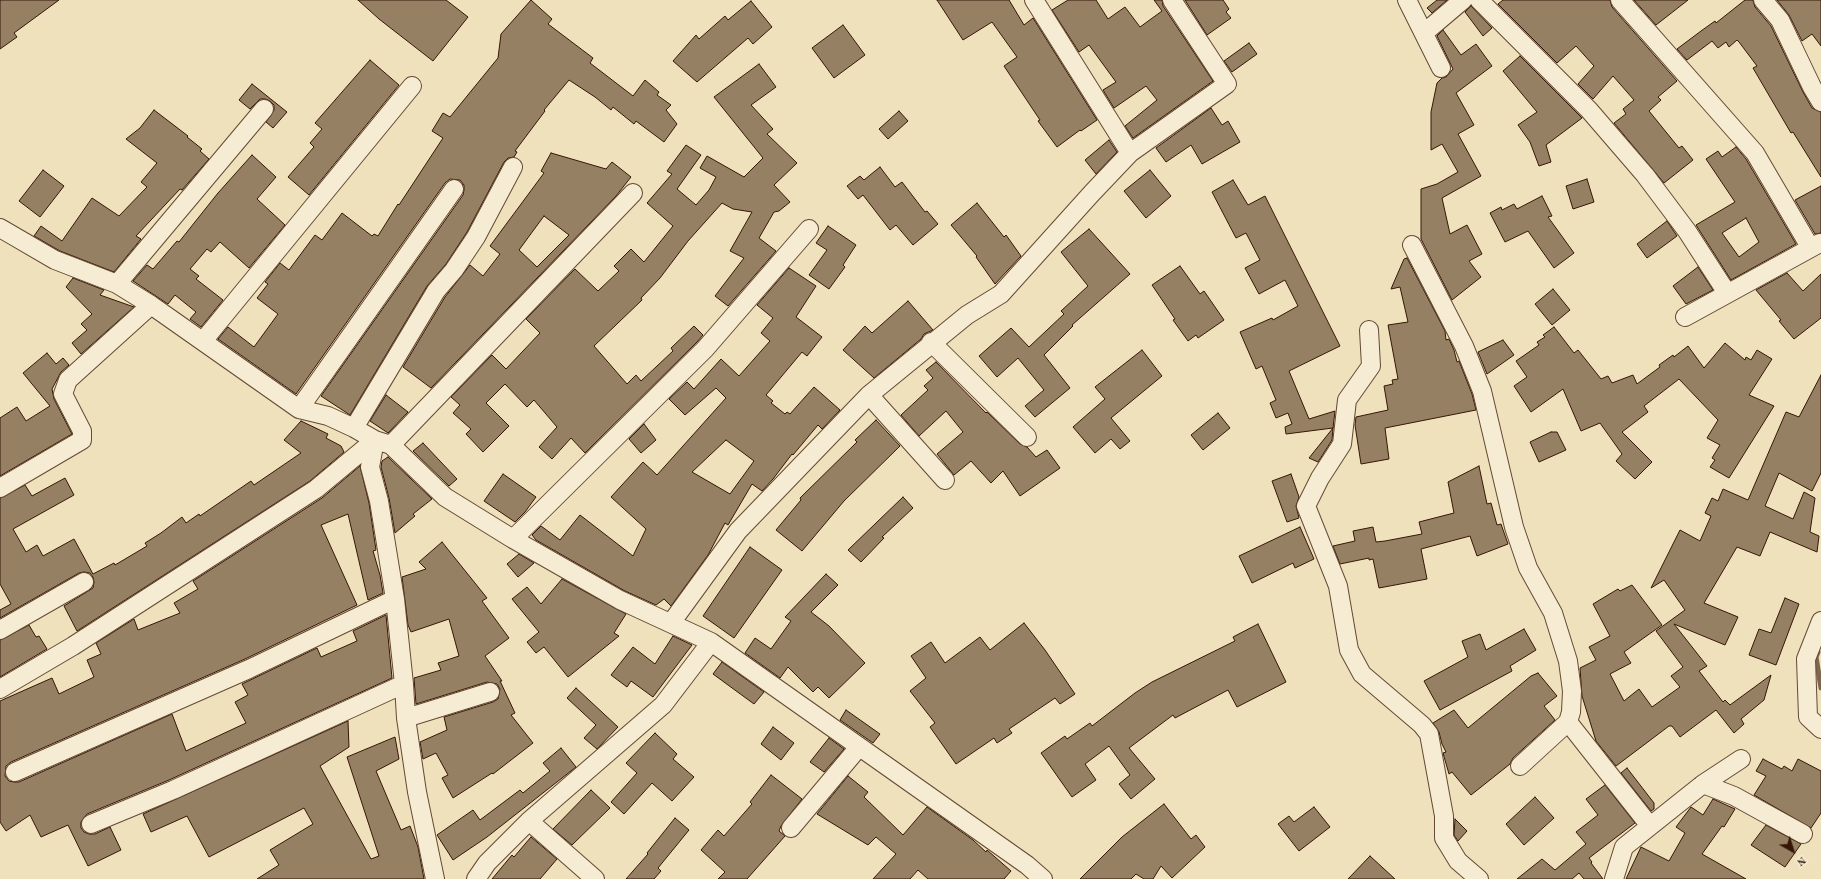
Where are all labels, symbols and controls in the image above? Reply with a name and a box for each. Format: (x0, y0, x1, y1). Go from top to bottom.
north arrow (1773, 831, 1813, 871)
text: N (1794, 854, 1808, 868)

